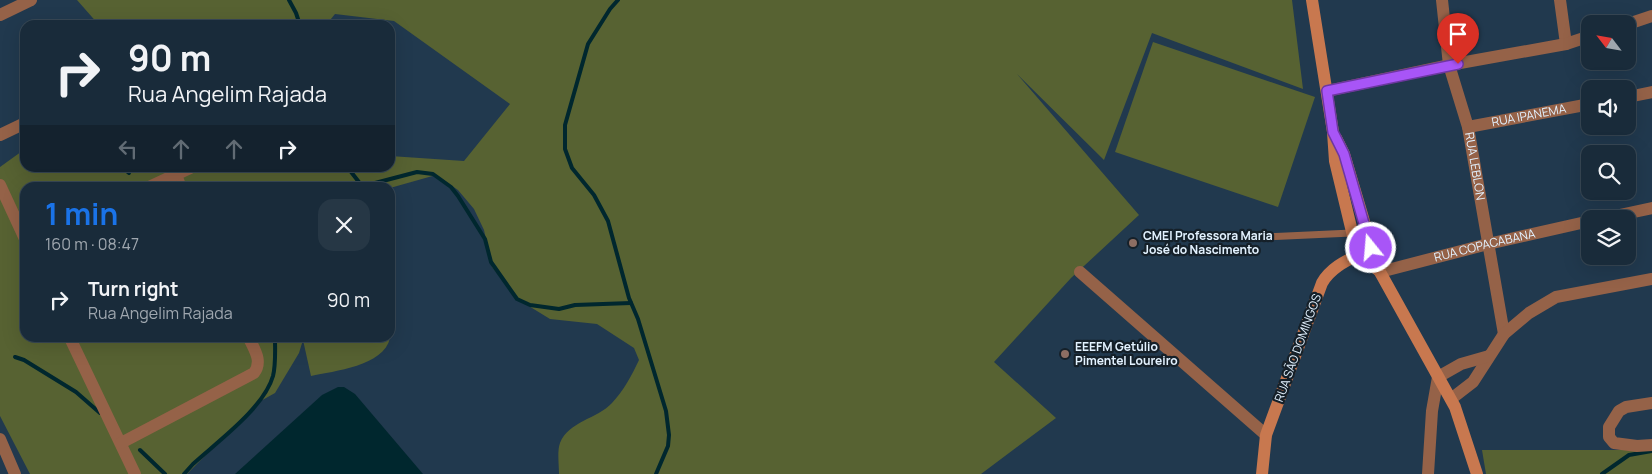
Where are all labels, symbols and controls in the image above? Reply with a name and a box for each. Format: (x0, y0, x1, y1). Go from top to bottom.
pin (1437, 13, 1479, 64)
north arrow (1581, 15, 1636, 70)
map controls (1581, 15, 1636, 265)
icon: arrive (1444, 20, 1472, 48)
text: 90 m (128, 34, 211, 82)
icon: right (45, 40, 110, 105)
text: Rua Angelim Rajada (128, 79, 327, 109)
button: sound (1581, 80, 1636, 135)
street label: RUA IPANEMA (1490, 100, 1568, 130)
street label: RUA LEBLON (1461, 131, 1490, 201)
icon: left (114, 135, 142, 163)
icon: ahead (167, 135, 195, 163)
icon: ahead (220, 135, 248, 163)
icon: right (273, 135, 301, 163)
button: search (1581, 145, 1636, 200)
text: 1 min (45, 193, 118, 234)
button: close (318, 199, 370, 251)
button: layers (1581, 210, 1636, 265)
position arrow (1344, 221, 1396, 273)
street label: RUA COPACABANA (1432, 225, 1537, 266)
place label: CMEI Professora Maria José do Nascimento (1143, 227, 1273, 258)
text: 160 m · 08:47 (45, 233, 139, 255)
marker: CMEI Professora Maria José do Nascimento (1127, 237, 1139, 249)
text: Turn right (88, 276, 178, 302)
icon: right (45, 286, 73, 314)
text: 90 m (327, 287, 370, 313)
street label: RUA SÃO DOMINGOS (1270, 291, 1325, 404)
text: Rua Angelim Rajada (88, 302, 233, 324)
place label: EEEFM Getúlio Pimentel Loureiro (1075, 338, 1178, 369)
marker: EEEFM Getúlio Pimentel Loureiro (1059, 348, 1071, 360)

